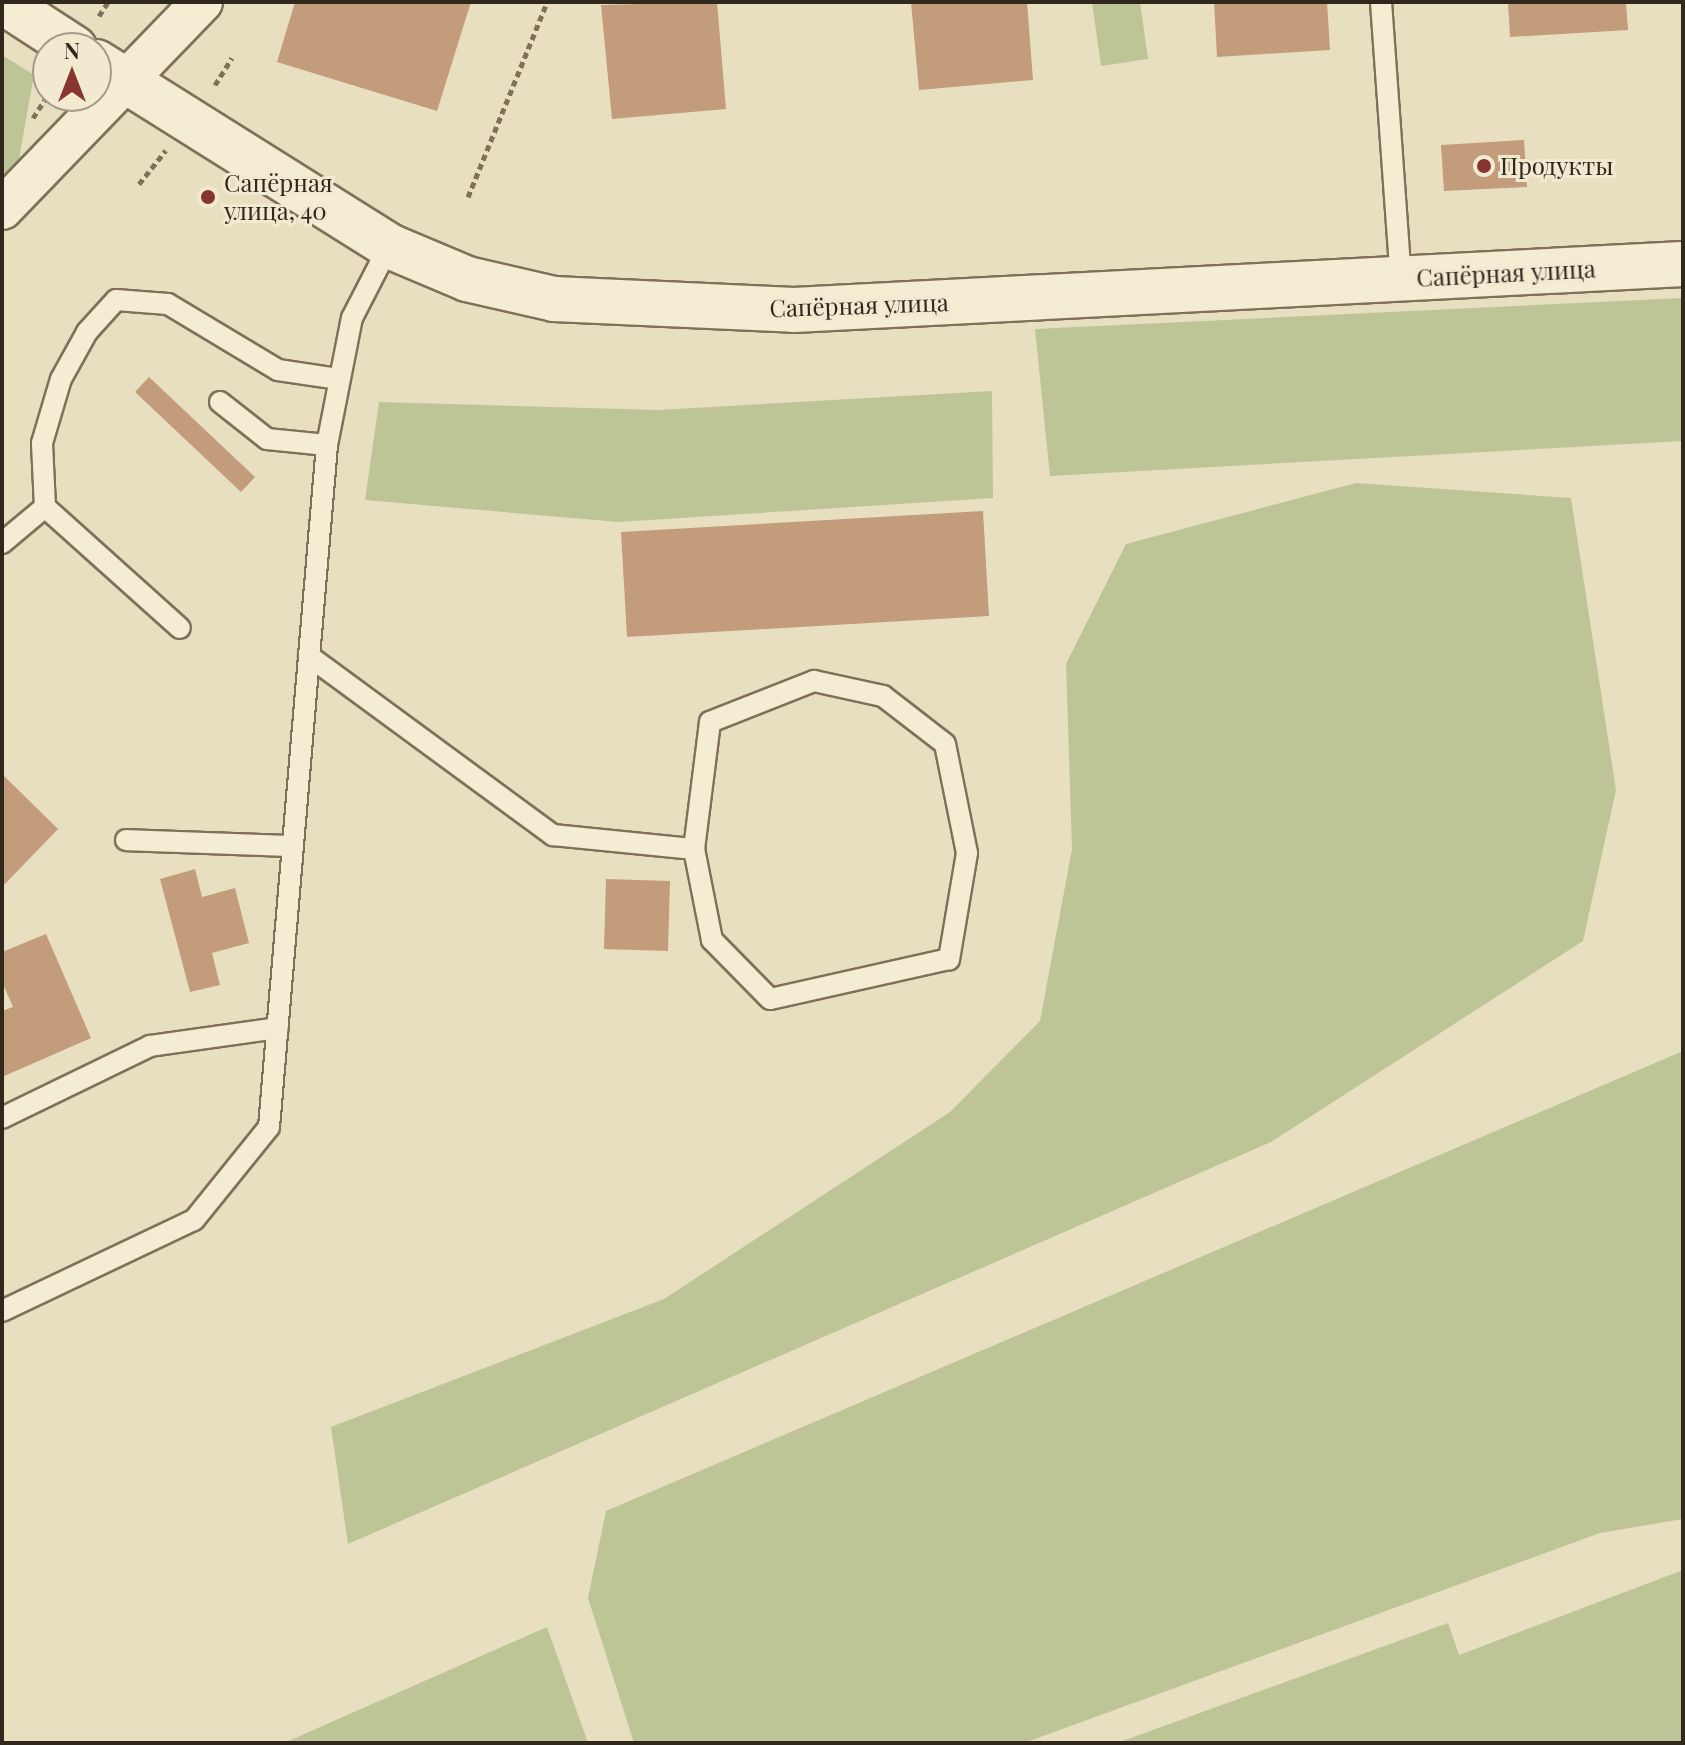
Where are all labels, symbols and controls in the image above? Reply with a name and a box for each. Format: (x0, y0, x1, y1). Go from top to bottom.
north arrow (32, 32, 112, 112)
text: N (64, 35, 80, 65)
place label: Продукты (1500, 152, 1613, 180)
marker: Продукты (1475, 157, 1493, 175)
place label: Сапёрная улица, 40 (224, 169, 333, 225)
marker: Сапёрная улица, 40 (199, 188, 217, 206)
street label: Сапёрная улица (1416, 254, 1596, 292)
street label: Сапёрная улица (769, 287, 949, 323)

